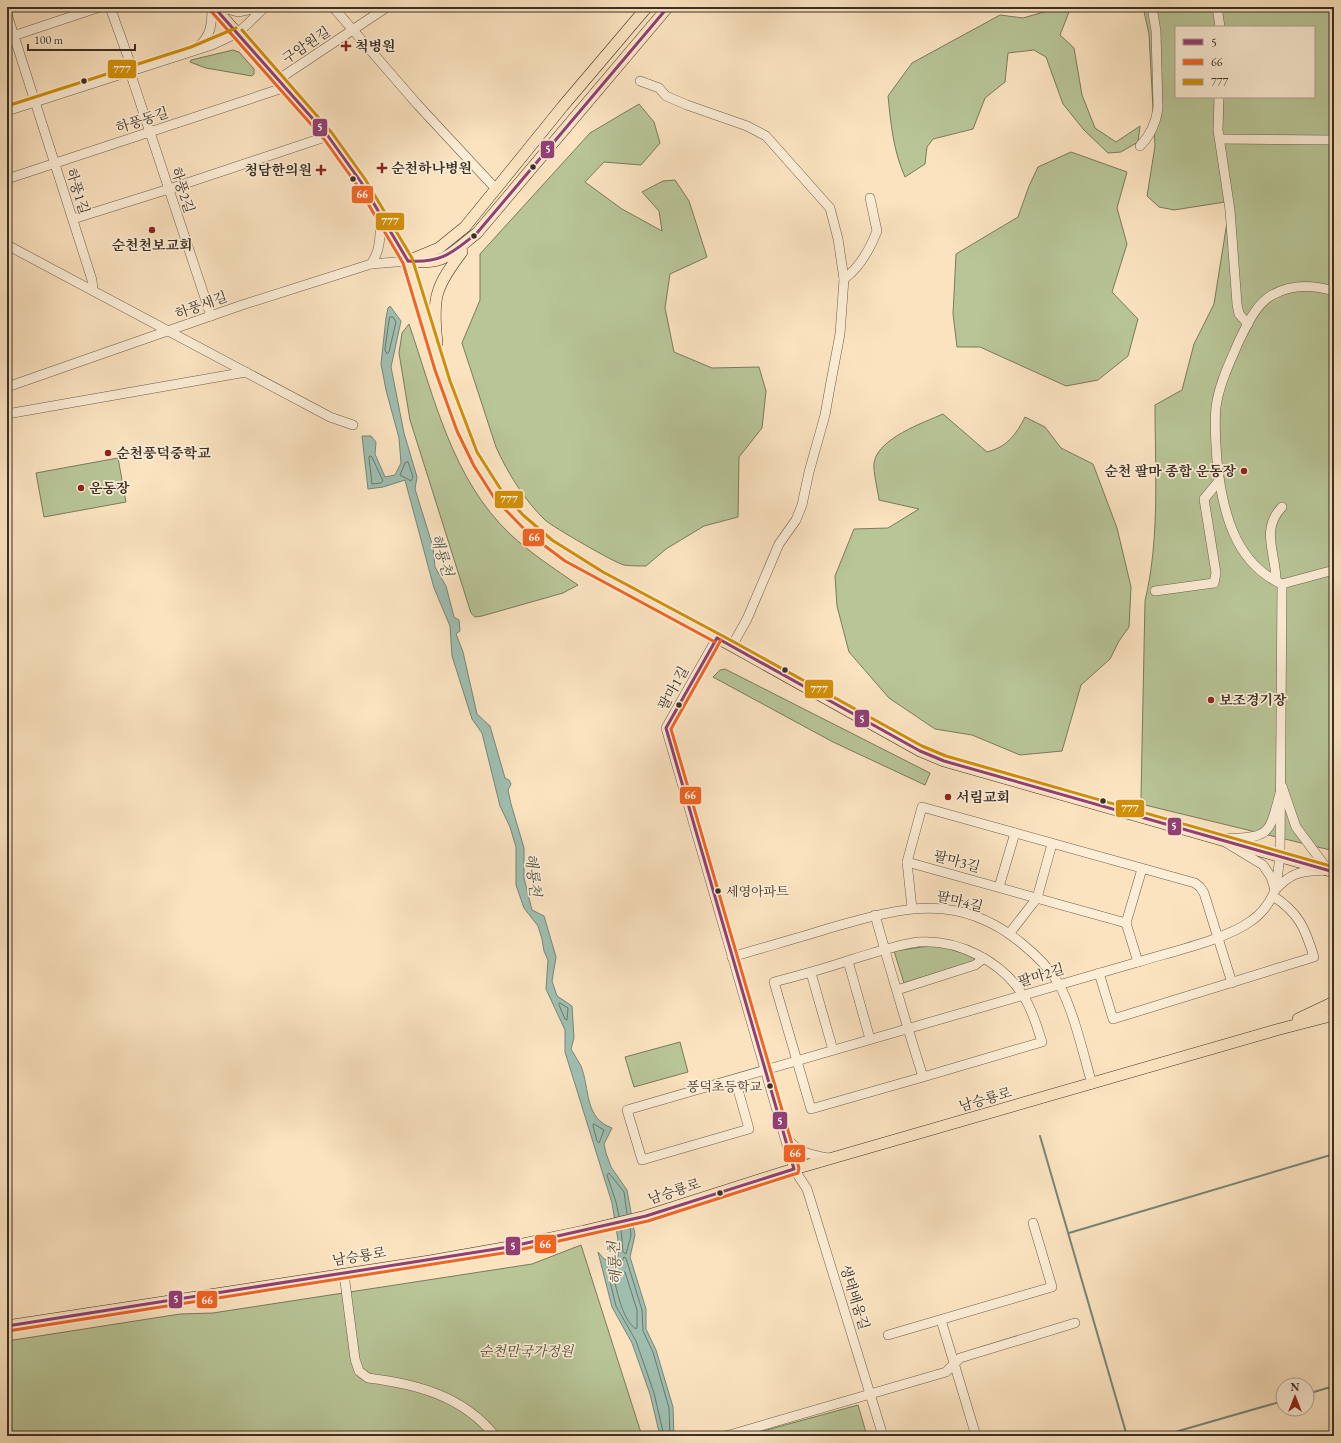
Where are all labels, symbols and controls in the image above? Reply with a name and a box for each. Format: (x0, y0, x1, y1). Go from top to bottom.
street label: 구암원길 (279, 22, 333, 68)
scale bar (28, 26, 135, 52)
legend (1175, 26, 1315, 98)
text: 100 m (34, 32, 64, 48)
text: 5 (1211, 34, 1217, 50)
place label: 척병원 (355, 37, 396, 55)
marker: 척병원 (340, 40, 352, 52)
text: 66 (1211, 54, 1223, 70)
line badge: 777 (107, 59, 137, 79)
text: 777 (113, 62, 131, 76)
text: 777 (1211, 74, 1229, 90)
unlabelled marker (79, 76, 89, 86)
street label: 하풍동길 (113, 103, 171, 137)
line badge: 5 (312, 118, 328, 137)
text: 5 (317, 120, 323, 134)
line badge: 5 (540, 140, 555, 159)
text: 5 (545, 142, 551, 156)
place label: 순천하나병원 (391, 159, 472, 177)
place label: 청담한의원 (244, 161, 312, 179)
marker: 순천하나병원 (376, 162, 388, 174)
unlabelled marker (528, 162, 538, 172)
marker: 청담한의원 (315, 164, 327, 176)
street label: 하풍2길 (167, 165, 199, 215)
street label: 하풍1길 (62, 166, 94, 216)
unlabelled marker (348, 174, 358, 184)
line badge: 66 (351, 185, 374, 204)
text: 66 (356, 187, 368, 201)
line badge: 777 (375, 212, 405, 231)
text: 777 (381, 214, 399, 228)
marker: 순천천보교회 (147, 225, 157, 235)
unlabelled marker (469, 231, 479, 241)
place label: 순천천보교회 (111, 236, 193, 254)
street label: 하풍새길 (172, 287, 230, 323)
place label: 순천풍덕중학교 (116, 444, 211, 462)
marker: 순천풍덕중학교 (103, 448, 113, 458)
place label: 순천 팔마 종합 운동장 (1104, 462, 1236, 480)
marker: 순천 팔마 종합 운동장 (1239, 466, 1249, 476)
place label: 운동장 (89, 479, 130, 497)
marker: 운동장 (76, 483, 86, 493)
line badge: 777 (494, 490, 524, 509)
text: 777 (500, 492, 518, 506)
line badge: 66 (522, 528, 545, 547)
text: 66 (528, 530, 540, 544)
water label: 해룡천 (427, 531, 458, 580)
street label: 팔마1길 (654, 663, 692, 713)
unlabelled marker (780, 665, 790, 675)
line badge: 777 (804, 679, 834, 699)
text: 777 (810, 682, 828, 696)
place label: 보조경기장 (1219, 691, 1287, 709)
marker: 보조경기장 (1206, 695, 1216, 705)
unlabelled marker (674, 700, 684, 710)
line badge: 5 (854, 709, 870, 728)
text: 5 (859, 712, 865, 726)
line badge: 66 (679, 786, 702, 805)
text: 66 (684, 788, 696, 802)
place label: 서림교회 (956, 788, 1010, 806)
marker: 서림교회 (943, 792, 953, 802)
unlabelled marker (1098, 796, 1108, 806)
line badge: 777 (1115, 799, 1145, 818)
text: 777 (1121, 801, 1139, 815)
line badge: 5 (1167, 817, 1182, 836)
text: 5 (1171, 819, 1177, 833)
street label: 팔마3길 (932, 846, 982, 876)
water label: 해룡천 (521, 852, 546, 899)
place label: 세영아파트 (726, 883, 789, 900)
marker: 세영아파트 (713, 886, 723, 896)
street label: 팔마4길 (935, 887, 985, 915)
street label: 팔마2길 (1016, 959, 1066, 991)
place label: 풍덕초등학교 (687, 1078, 762, 1095)
marker: 풍덕초등학교 (765, 1081, 775, 1091)
street label: 남승룡로 (957, 1083, 1014, 1115)
line badge: 5 (772, 1111, 788, 1130)
text: 5 (777, 1114, 783, 1128)
line badge: 66 (783, 1144, 806, 1163)
text: 66 (789, 1146, 801, 1160)
street label: 남승룡로 (645, 1174, 703, 1208)
unlabelled marker (715, 1188, 725, 1198)
line badge: 66 (534, 1234, 557, 1254)
line badge: 5 (505, 1236, 521, 1256)
text: 66 (539, 1237, 551, 1251)
text: 5 (510, 1239, 516, 1253)
water label: 해룡천 (604, 1239, 625, 1285)
street label: 남승룡로 (331, 1243, 388, 1269)
street label: 생태배움길 (837, 1262, 873, 1332)
line badge: 5 (168, 1290, 183, 1309)
line badge: 66 (196, 1290, 218, 1309)
text: 5 (173, 1292, 179, 1306)
text: 66 (201, 1293, 213, 1307)
park label: 순천만국가정원 (479, 1342, 575, 1360)
north arrow (1275, 1377, 1315, 1417)
text: N (1291, 1380, 1300, 1394)

